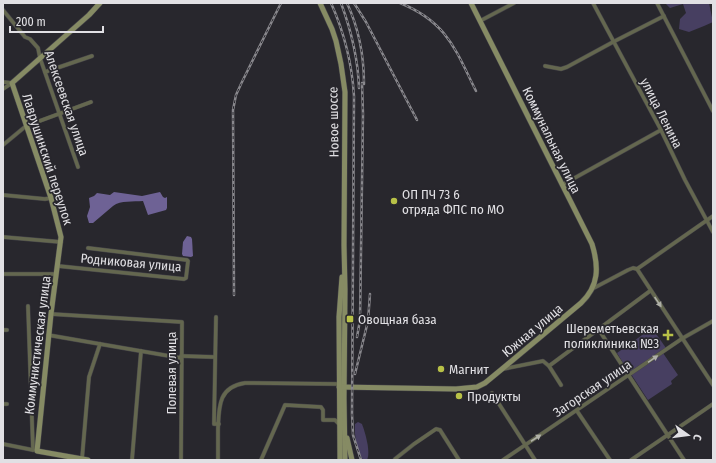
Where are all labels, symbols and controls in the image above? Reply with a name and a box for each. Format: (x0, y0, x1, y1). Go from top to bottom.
scale bar (10, 8, 103, 34)
text: 200 m (16, 15, 46, 29)
street label: Алексеевская улица (41, 48, 92, 158)
street label: улица Ленина (637, 76, 686, 151)
street label: Коммунальная улица (519, 85, 584, 196)
street label: Новое шоссе (325, 87, 342, 157)
street label: Лаврушинский переулок (19, 92, 76, 227)
place label: ОП ПЧ 73 6 отряда ФПС по МО (402, 187, 504, 217)
marker: ОП ПЧ 73 6 отряда ФПС по МО (389, 196, 399, 206)
street label: Родниковая улица (80, 251, 182, 274)
street label: Коммунистическая улица (22, 275, 53, 415)
one-way arrow (654, 297, 662, 307)
street label: Южная улица (499, 301, 566, 360)
place label: Овощная база (358, 312, 437, 327)
marker: Овощная база (345, 314, 355, 324)
place label: Шереметьевская поликлиника №3 (564, 321, 659, 351)
marker: Шереметьевская поликлиника №3 (662, 329, 674, 341)
street label: Полевая улица (164, 332, 179, 414)
one-way arrow (647, 355, 658, 363)
street label: Загорская улица (550, 357, 634, 420)
place label: Магнит (449, 362, 490, 377)
marker: Магнит (436, 364, 446, 374)
place label: Продукты (467, 389, 521, 404)
marker: Продукты (454, 391, 464, 401)
north arrow (668, 415, 708, 455)
text: С (690, 433, 704, 442)
one-way arrow (531, 434, 541, 442)

